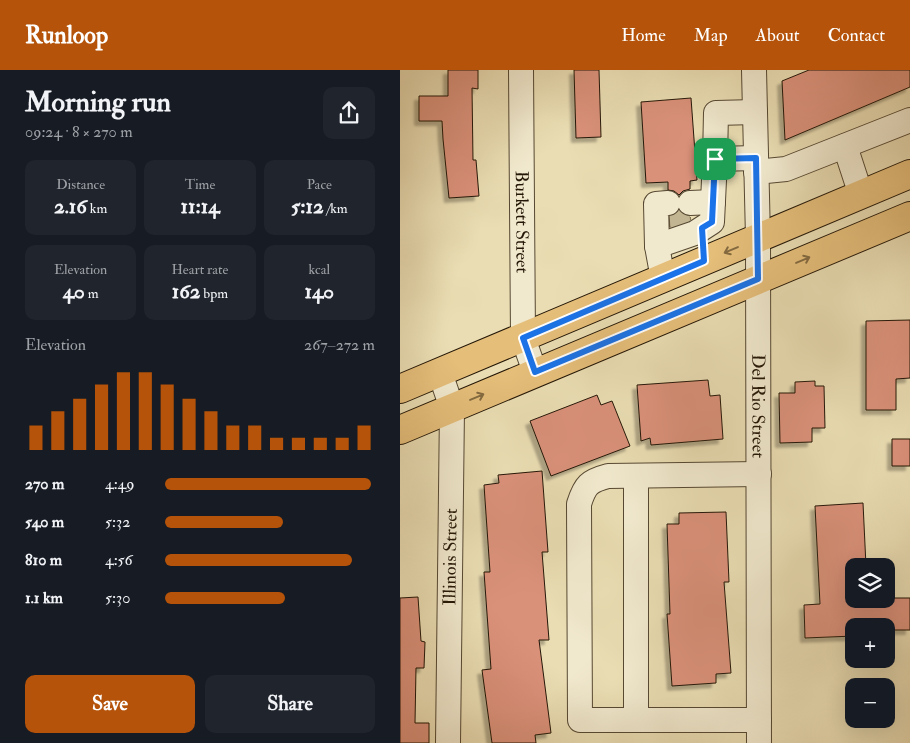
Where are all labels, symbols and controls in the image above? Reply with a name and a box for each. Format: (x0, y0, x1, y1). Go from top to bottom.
text: Runloop (25, 20, 108, 51)
text: Home (621, 24, 666, 47)
text: Map (694, 24, 728, 47)
text: About (756, 24, 800, 47)
text: Contact (828, 24, 885, 47)
text: Morning run (25, 85, 171, 120)
button: share (323, 87, 375, 139)
text: 09:24 · 8 × 270 m (25, 122, 133, 142)
pin (694, 138, 736, 180)
icon: arrive (701, 145, 729, 173)
street label: Burkett Street (510, 171, 534, 274)
text: Distance (56, 176, 105, 193)
text: Time (185, 176, 215, 193)
text: Pace (307, 176, 332, 193)
text: 2.16 (54, 193, 87, 220)
text: 11:14 (180, 193, 220, 220)
text: 5:12 (291, 193, 324, 220)
text: km (87, 200, 107, 217)
text: /km (324, 200, 348, 217)
one-way arrow (724, 245, 739, 255)
one-way arrow (795, 255, 810, 265)
text: Elevation (54, 261, 107, 278)
text: Heart rate (171, 261, 228, 278)
text: kcal (309, 261, 330, 278)
text: 40 (63, 278, 85, 305)
text: 162 (172, 278, 200, 305)
text: 140 (305, 278, 334, 305)
text: m (85, 285, 99, 302)
text: bpm (200, 285, 228, 302)
text: Elevation (25, 335, 86, 355)
text: 267–272 m (304, 335, 375, 355)
street label: Del Rio Street (746, 354, 769, 458)
one-way arrow (469, 391, 484, 401)
text: 270 m (25, 474, 64, 494)
text: 4:49 (105, 474, 134, 494)
street label: Illinois Street (438, 508, 463, 606)
text: 540 m (25, 512, 64, 532)
text: 5:32 (105, 512, 130, 532)
text: 810 m (25, 550, 62, 570)
text: 4:56 (105, 550, 133, 570)
map controls (845, 558, 895, 728)
button: layers (845, 558, 895, 608)
text: 1.1 km (25, 588, 63, 608)
text: 5:30 (105, 588, 130, 608)
button: + (845, 618, 895, 668)
button: Save (25, 675, 195, 733)
button: Share (205, 675, 375, 733)
button: − (845, 678, 895, 728)

